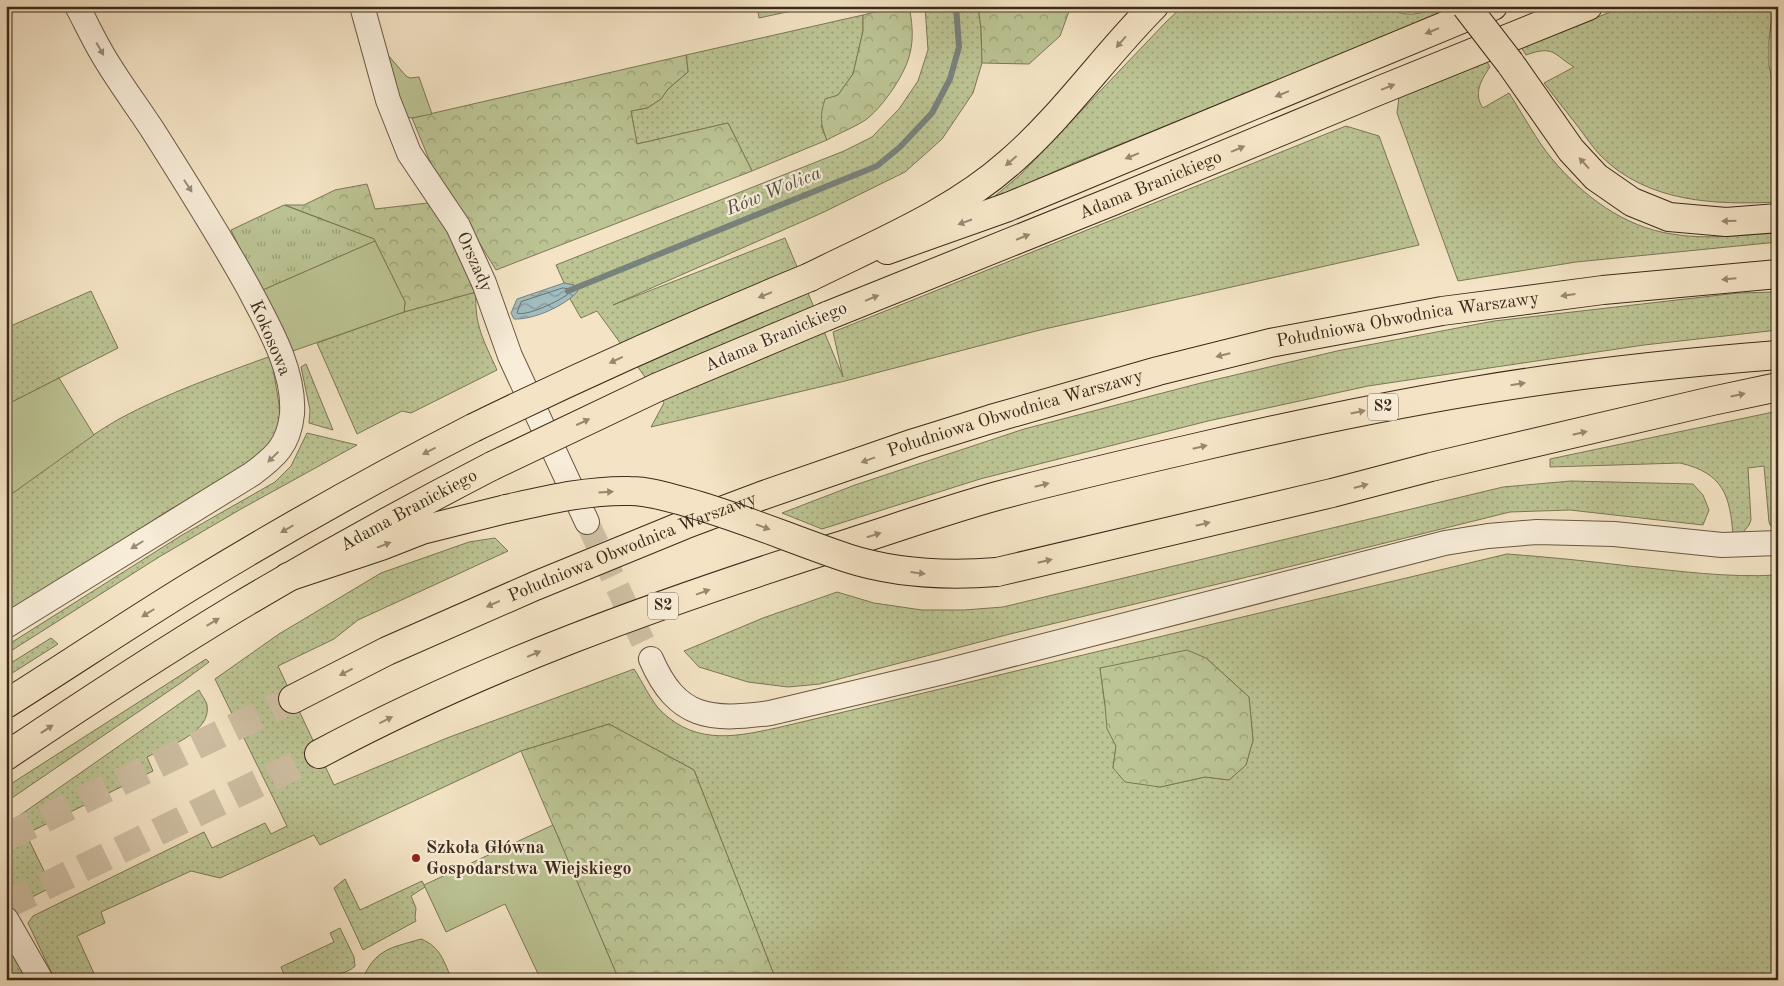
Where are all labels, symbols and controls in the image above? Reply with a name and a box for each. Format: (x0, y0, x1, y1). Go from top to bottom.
one-way arrow (1425, 28, 1439, 36)
one-way arrow (1116, 36, 1127, 49)
one-way arrow (96, 42, 104, 57)
one-way arrow (1381, 82, 1395, 90)
one-way arrow (1275, 90, 1289, 98)
one-way arrow (1231, 145, 1246, 153)
street label: Adama Branickiego (1077, 148, 1225, 223)
one-way arrow (1125, 152, 1139, 160)
one-way arrow (1005, 155, 1017, 166)
one-way arrow (1578, 157, 1589, 170)
water label: Rów Wolica (723, 164, 824, 220)
one-way arrow (183, 179, 193, 193)
one-way arrow (1721, 217, 1737, 225)
one-way arrow (957, 219, 972, 226)
street label: Orszady (453, 229, 496, 295)
one-way arrow (1016, 233, 1031, 241)
one-way arrow (1721, 275, 1737, 283)
street label: Południowa Obwodnica Warszawy (1275, 289, 1541, 351)
one-way arrow (1559, 291, 1575, 299)
one-way arrow (758, 292, 772, 300)
one-way arrow (865, 293, 879, 301)
street label: Kokosowa (246, 298, 294, 378)
street label: Adama Branickiego (702, 299, 850, 375)
one-way arrow (1216, 351, 1231, 359)
one-way arrow (609, 356, 623, 364)
street label: Południowa Obwodnica Warszawy (885, 367, 1146, 460)
one-way arrow (1511, 380, 1527, 388)
one-way arrow (1731, 391, 1747, 399)
road number: S2 (1368, 394, 1398, 421)
one-way arrow (1351, 408, 1367, 416)
one-way arrow (576, 418, 590, 426)
one-way arrow (1572, 429, 1587, 437)
one-way arrow (1192, 443, 1207, 451)
one-way arrow (422, 447, 437, 455)
one-way arrow (267, 451, 279, 463)
one-way arrow (860, 456, 875, 464)
street label: Adama Branickiego (337, 466, 480, 555)
one-way arrow (1034, 481, 1049, 489)
one-way arrow (1353, 481, 1368, 489)
one-way arrow (598, 488, 614, 496)
street label: Południowa Obwodnica Warszawy (506, 489, 760, 606)
one-way arrow (1195, 520, 1210, 528)
one-way arrow (756, 523, 771, 531)
one-way arrow (280, 525, 294, 533)
one-way arrow (867, 531, 882, 539)
one-way arrow (130, 540, 143, 550)
one-way arrow (377, 541, 392, 549)
one-way arrow (1037, 557, 1052, 565)
one-way arrow (910, 569, 926, 577)
one-way arrow (696, 587, 711, 595)
road number: S2 (648, 592, 678, 620)
one-way arrow (486, 600, 500, 608)
one-way arrow (141, 608, 155, 618)
one-way arrow (206, 617, 219, 627)
one-way arrow (527, 650, 542, 658)
one-way arrow (338, 668, 353, 676)
one-way arrow (379, 716, 393, 724)
one-way arrow (40, 724, 54, 734)
place label: Szkoła Główna Gospodarstwa Wiejskiego (426, 839, 631, 878)
marker: Szkoła Główna Gospodarstwa Wiejskiego (410, 852, 422, 864)

